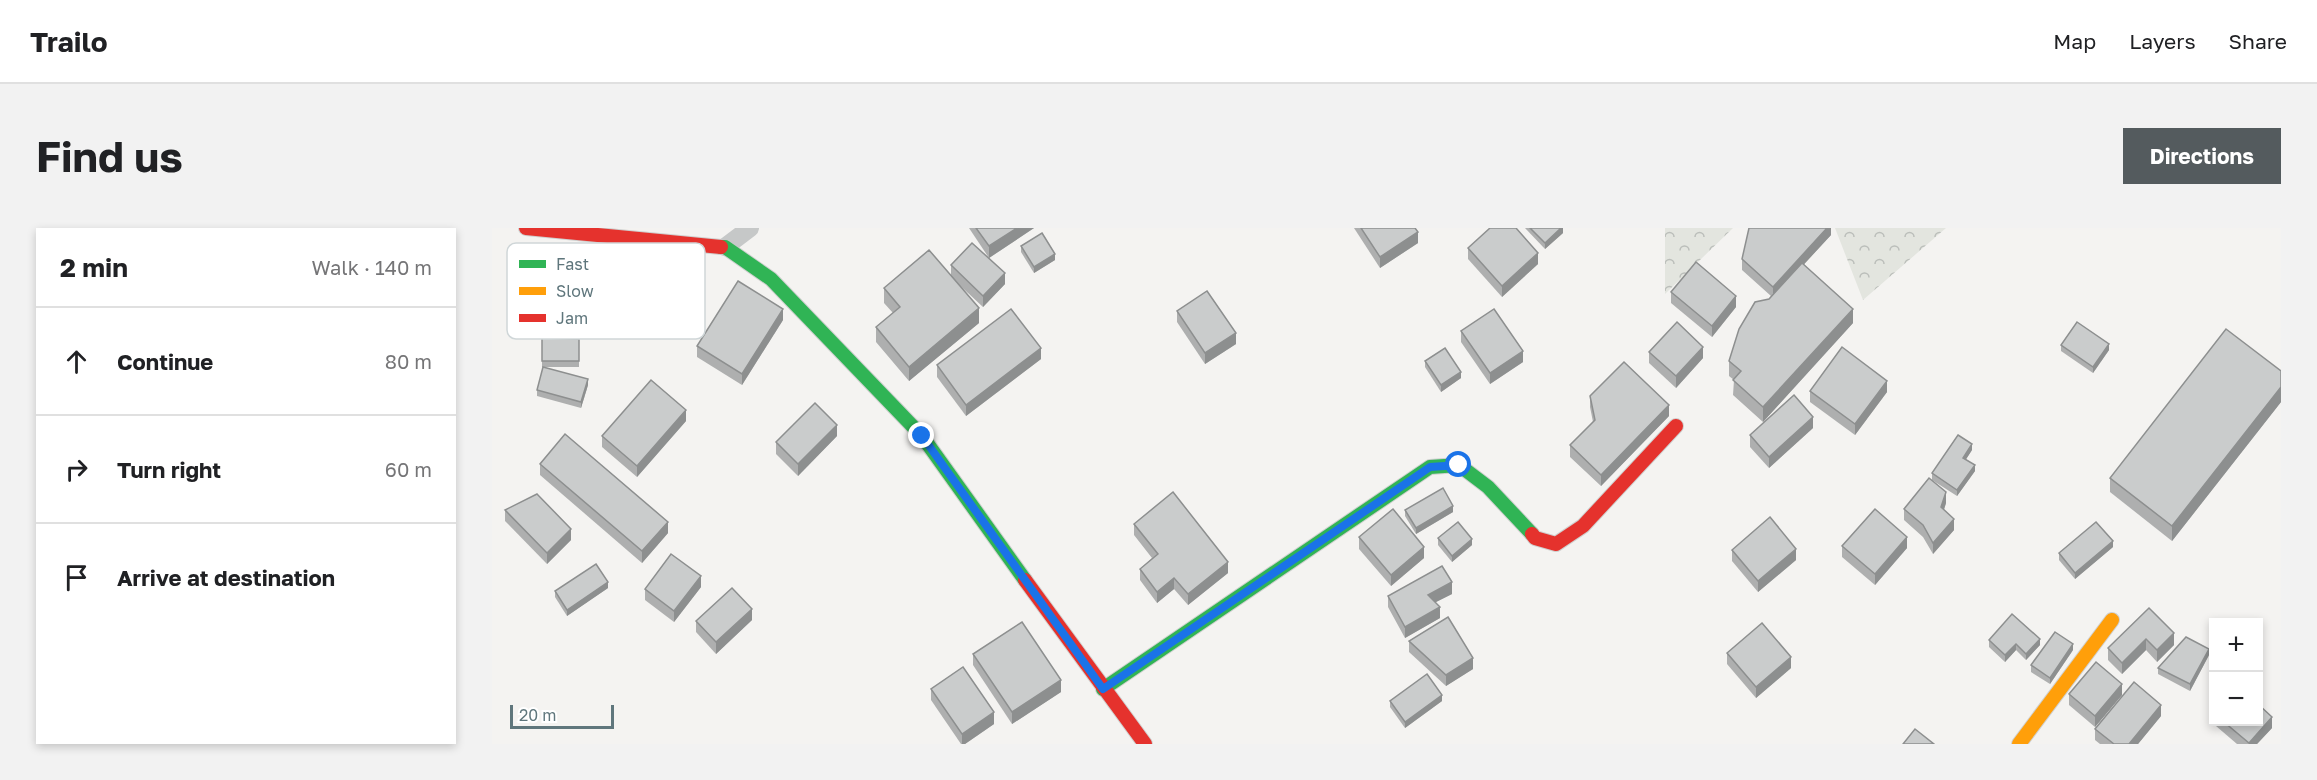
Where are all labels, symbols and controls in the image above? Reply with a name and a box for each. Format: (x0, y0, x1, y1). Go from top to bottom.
text: Trailo (30, 25, 108, 58)
text: Map (2053, 28, 2096, 54)
text: Layers (2129, 28, 2196, 54)
text: Share (2229, 28, 2287, 54)
button: Directions (2123, 128, 2281, 184)
text: Find us (36, 131, 183, 181)
legend (507, 243, 705, 339)
text: 2 min (60, 252, 128, 283)
text: Fast (556, 254, 589, 274)
text: Walk · 140 m (312, 255, 432, 279)
text: Slow (556, 281, 594, 301)
text: Jam (556, 308, 588, 328)
icon: ahead (60, 345, 93, 378)
text: Continue (117, 348, 213, 375)
text: 80 m (385, 349, 432, 373)
route end (908, 422, 934, 448)
route start (1445, 451, 1471, 477)
icon: right (60, 453, 93, 486)
text: Turn right (117, 456, 221, 483)
text: 60 m (385, 457, 432, 481)
icon: arrive (60, 561, 93, 594)
text: Arrive at destination (117, 564, 335, 591)
map controls (2209, 618, 2263, 726)
button: + (2209, 618, 2263, 672)
button: − (2209, 672, 2263, 726)
scale bar (510, 702, 614, 730)
text: 20 m (519, 705, 556, 725)

